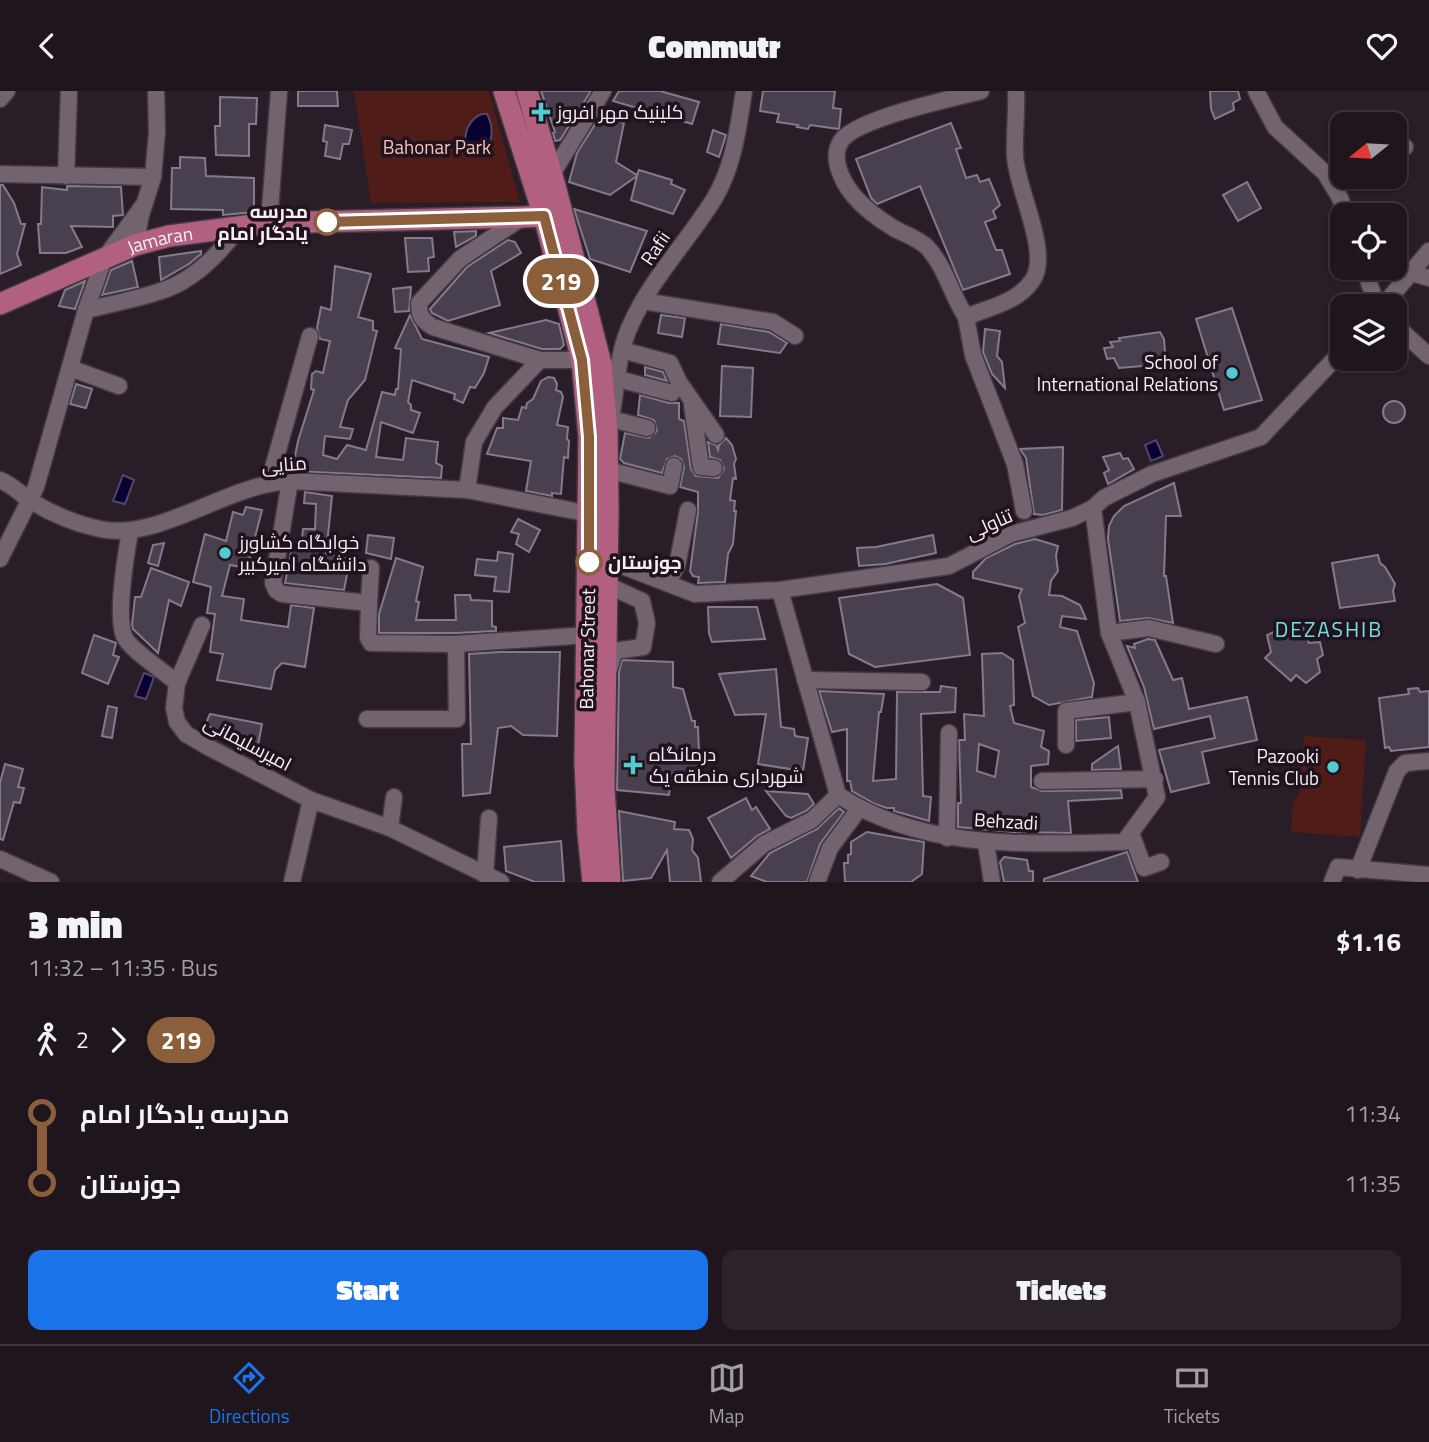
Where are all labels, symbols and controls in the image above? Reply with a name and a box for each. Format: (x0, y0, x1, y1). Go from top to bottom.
text: Commutr (648, 22, 781, 70)
icon: back (28, 27, 66, 65)
icon: heart (1363, 27, 1401, 65)
place label: کلینیک مهر افروز (556, 97, 683, 126)
marker: کلینیک مهر افروز (531, 102, 551, 122)
north arrow (1330, 112, 1407, 189)
map controls (1330, 112, 1407, 371)
park label: Bahonar Park (383, 132, 491, 161)
place label: مدرسه یادگار امام (217, 196, 308, 247)
button: locate (1330, 203, 1407, 280)
marker: مدرسه یادگار امام (314, 209, 340, 235)
street label: Jamaran (122, 218, 194, 261)
street label: Rafii (633, 225, 677, 271)
line badge: 219 (521, 258, 601, 304)
text: 219 (541, 263, 581, 299)
button: layers (1330, 294, 1407, 371)
place label: School of International Relations (1037, 347, 1219, 398)
marker: School of International Relations (1224, 365, 1240, 381)
street label: منایی (260, 447, 308, 480)
street label: تناولی (961, 500, 1017, 547)
place label: خوابگاه کشاورز دانشگاه امیرکبیر (238, 527, 366, 578)
marker: خوابگاه کشاورز دانشگاه امیرکبیر (217, 545, 233, 561)
place label: جوزستان (608, 547, 682, 576)
marker: جوزستان (576, 549, 602, 575)
street label: Bahonar Street (571, 588, 602, 710)
district label: DEZASHIB (1275, 613, 1383, 645)
street label: امیرسلیمانی (199, 707, 297, 778)
place label: درمانگاه شهرداری منطقه یک (649, 739, 803, 790)
place label: Pazooki Tennis Club (1229, 741, 1319, 792)
marker: درمانگاه شهرداری منطقه یک (623, 755, 643, 775)
marker: Pazooki Tennis Club (1325, 759, 1341, 775)
street label: Behzadi (973, 804, 1039, 837)
text: 3 min (28, 895, 122, 953)
text: $1.16 (1336, 922, 1401, 961)
text: 11:32 – 11:35 · Bus (28, 950, 218, 985)
icon: walk (28, 1021, 66, 1059)
icon: forward (99, 1021, 137, 1059)
text: 2 (76, 1022, 89, 1057)
text: 219 (161, 1022, 201, 1058)
text: مدرسه یادگار امام (80, 1094, 290, 1133)
text: 11:34 (1344, 1096, 1401, 1131)
text: جوزستان (80, 1164, 181, 1203)
text: 11:35 (1344, 1166, 1401, 1201)
button: Start (28, 1250, 708, 1330)
button: Tickets (722, 1250, 1401, 1330)
tab: Directions (209, 1359, 290, 1430)
tab: Map (708, 1359, 746, 1430)
tab: Tickets (1164, 1359, 1220, 1430)

